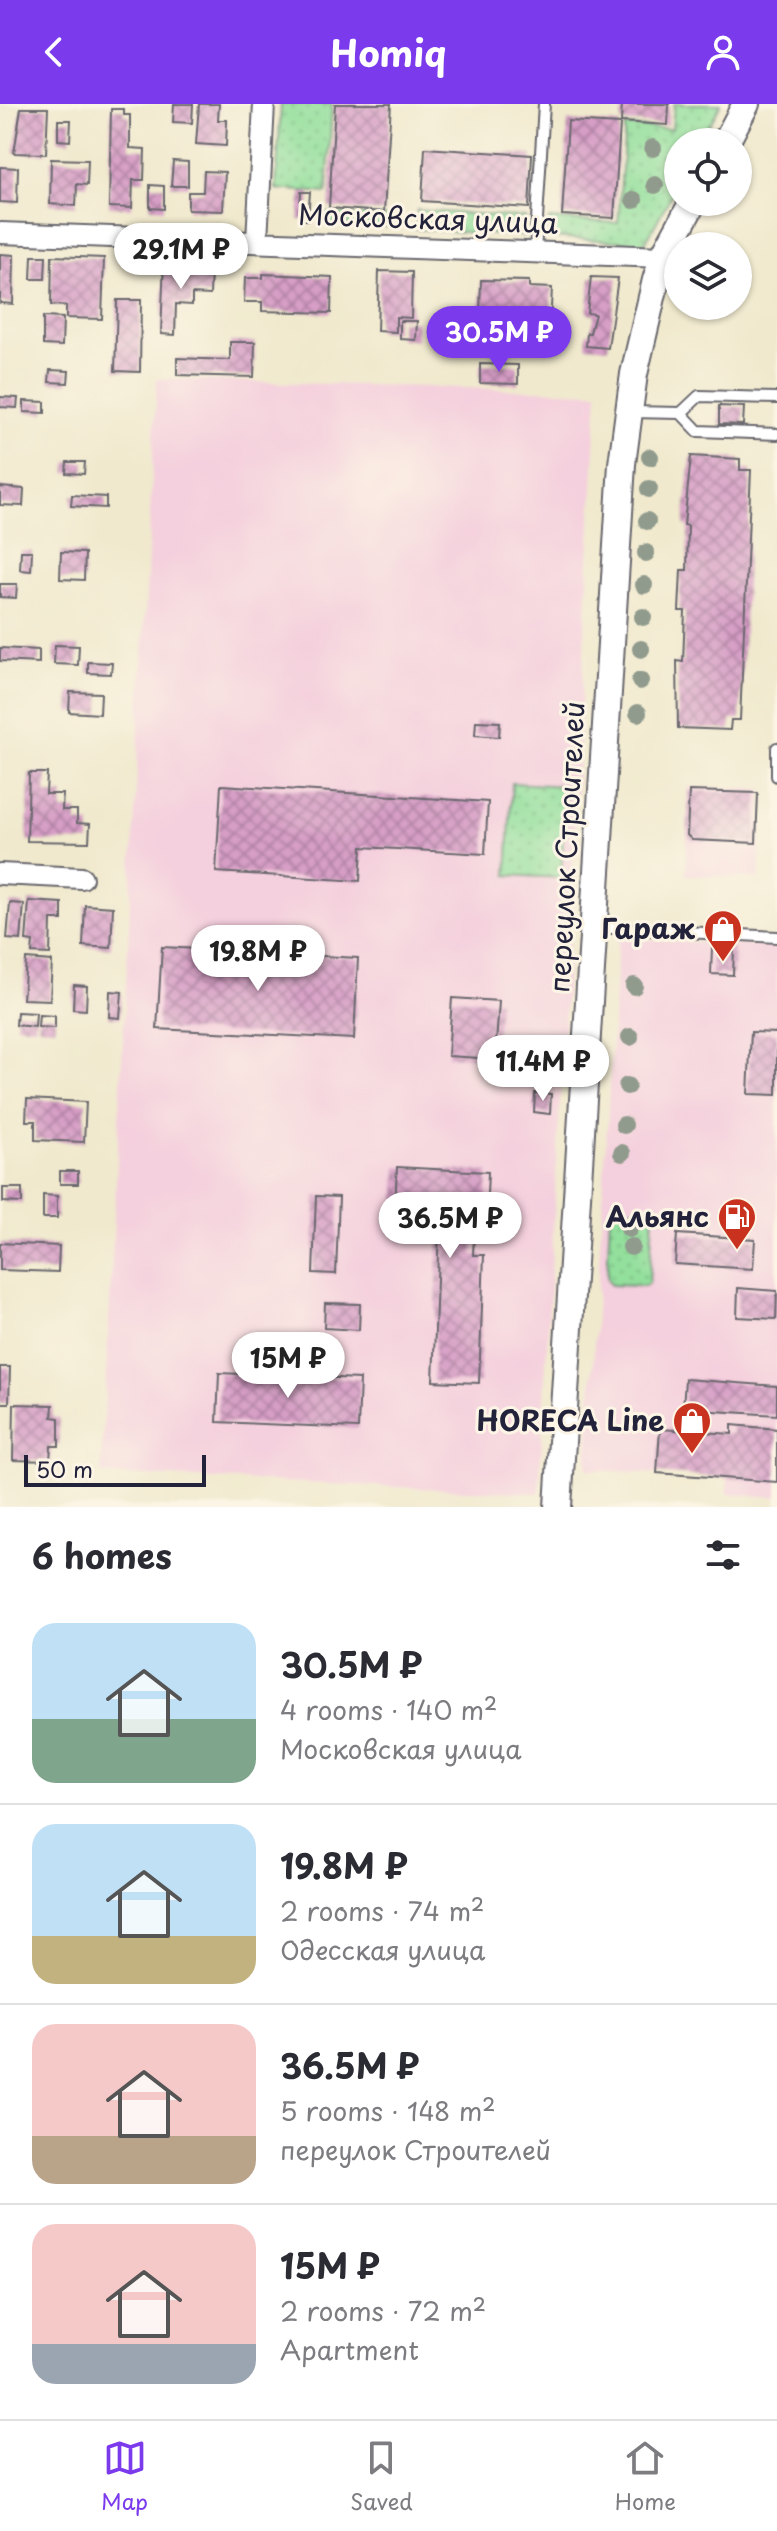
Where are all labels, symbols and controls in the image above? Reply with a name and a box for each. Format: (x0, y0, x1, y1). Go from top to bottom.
text: Homiq (330, 25, 447, 79)
icon: back (32, 30, 76, 74)
icon: person (701, 30, 745, 74)
map controls (664, 128, 752, 320)
button: locate (664, 128, 752, 216)
street label: Московская улица (297, 191, 559, 244)
pin: 29.1M ₽ (107, 223, 255, 291)
text: 29.1M ₽ (132, 229, 230, 268)
button: layers (664, 232, 752, 320)
pin: 30.5M ₽ (425, 306, 573, 374)
text: 30.5M ₽ (445, 312, 553, 351)
street label: переулок Строителей (536, 700, 595, 994)
place label: Гараж (601, 906, 696, 949)
shop icon: Гараж (702, 908, 744, 963)
pin: 19.8M ₽ (184, 925, 332, 993)
text: 19.8M ₽ (209, 931, 307, 970)
pin: 11.4M ₽ (469, 1035, 617, 1103)
text: 11.4M ₽ (495, 1041, 591, 1080)
pin: 36.5M ₽ (376, 1192, 524, 1260)
place label: Альянс (606, 1194, 709, 1237)
fuel station icon: Альянс (716, 1196, 758, 1251)
text: 36.5M ₽ (397, 1198, 503, 1237)
pin: 15M ₽ (232, 1332, 344, 1400)
text: 15M ₽ (250, 1338, 326, 1377)
place label: HORECA Line (476, 1398, 664, 1441)
shop icon: HORECA Line (671, 1400, 713, 1455)
scale bar (24, 1451, 206, 1487)
text: 50 m (36, 1452, 93, 1485)
text: 6 homes (32, 1529, 172, 1581)
icon: filters (701, 1533, 745, 1577)
text: 30.5M ₽ (280, 1638, 422, 1690)
icon: home (96, 1655, 192, 1751)
text: 4 rooms · 140 m² (280, 1690, 498, 1729)
text: Московская улица (280, 1729, 522, 1768)
text: 19.8M ₽ (280, 1839, 408, 1891)
icon: home (96, 1856, 192, 1952)
text: 2 rooms · 74 m² (280, 1891, 484, 1930)
text: Одесская улица (280, 1930, 485, 1969)
text: 36.5M ₽ (280, 2039, 419, 2091)
icon: home (96, 2056, 192, 2152)
text: 5 rooms · 148 m² (280, 2091, 496, 2130)
text: переулок Строителей (280, 2130, 551, 2169)
text: 15M ₽ (280, 2239, 380, 2291)
icon: home (96, 2256, 192, 2352)
text: 2 rooms · 72 m² (280, 2291, 486, 2330)
text: Apartment (280, 2330, 419, 2369)
tab: Map (101, 2436, 148, 2517)
tab: Saved (350, 2436, 413, 2517)
tab: Home (615, 2436, 676, 2517)

